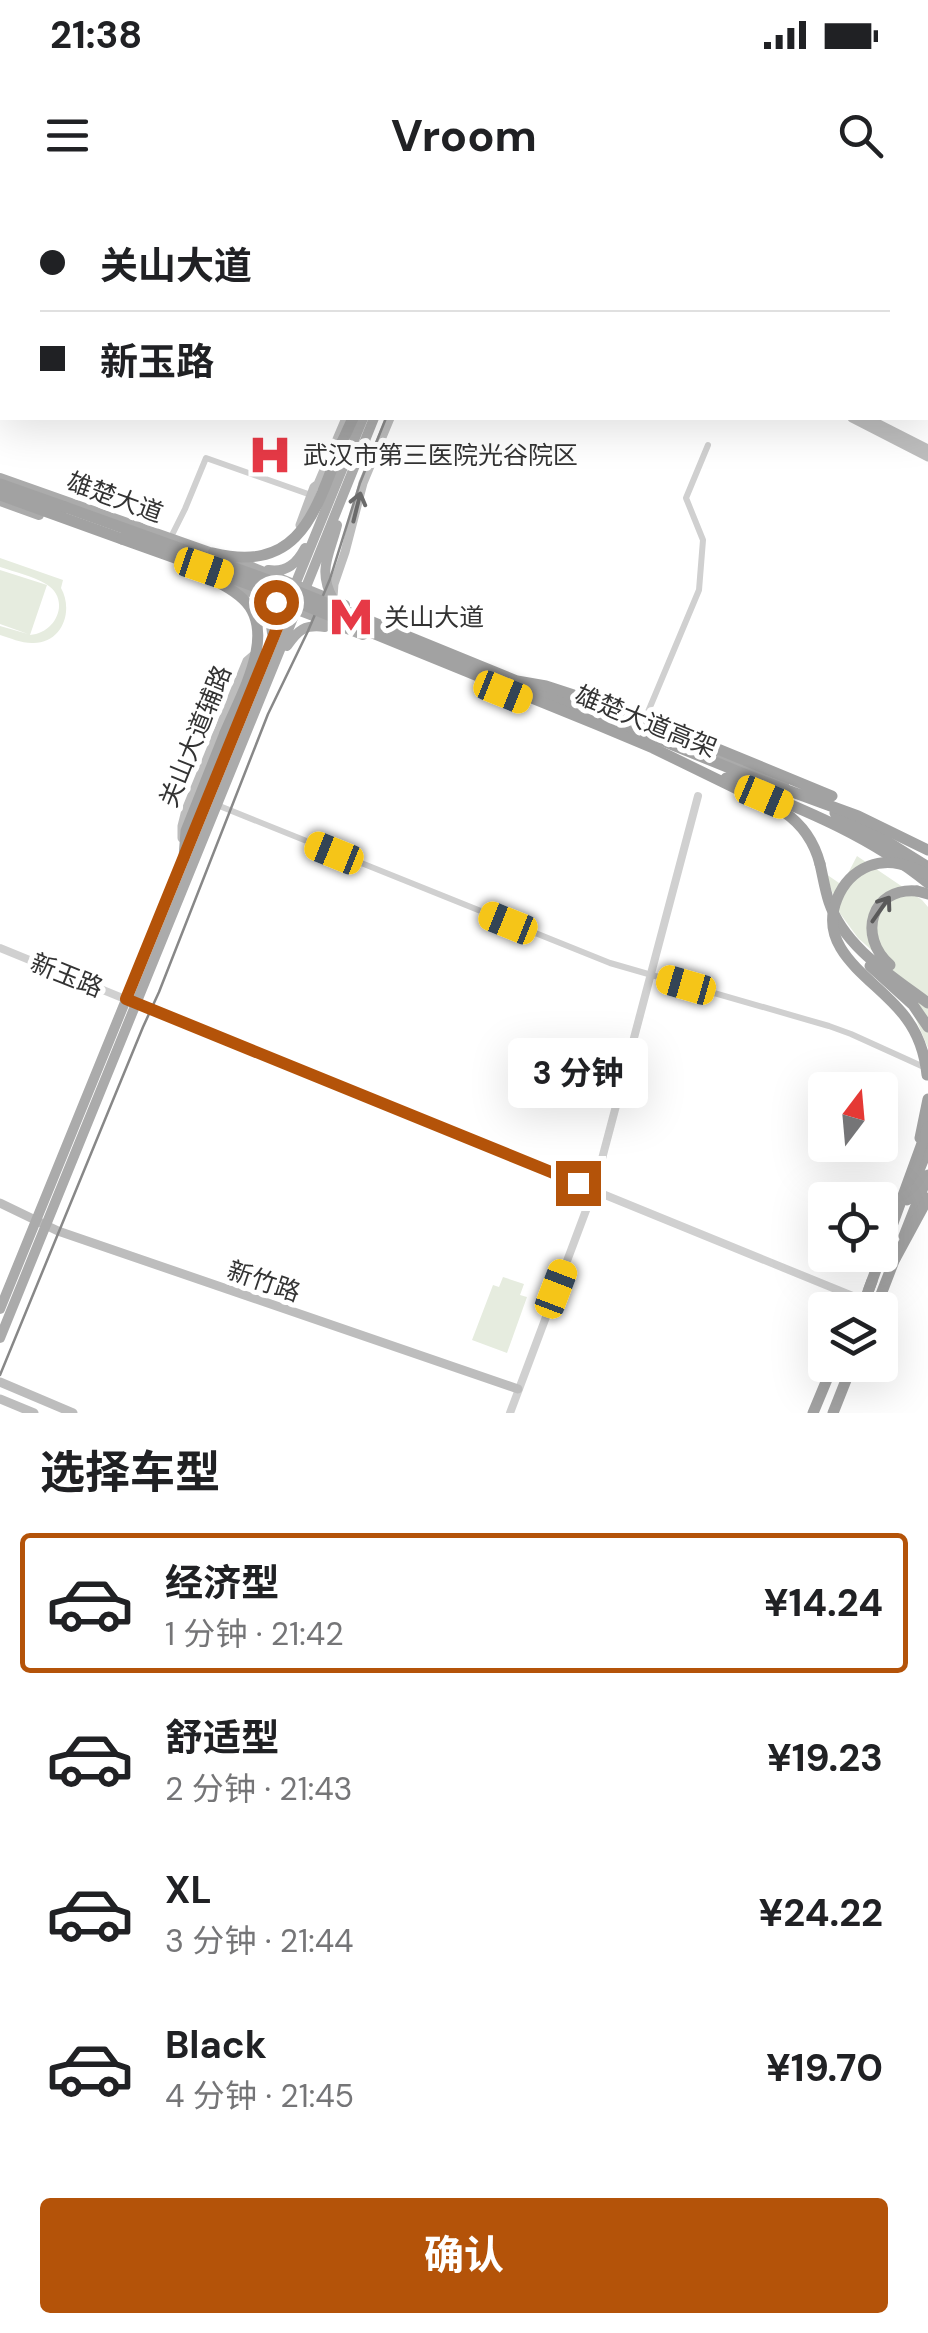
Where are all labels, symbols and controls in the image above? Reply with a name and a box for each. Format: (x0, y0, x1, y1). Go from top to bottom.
text: 21:38 (50, 10, 142, 60)
text: Vroom (391, 106, 537, 165)
icon: menu (40, 108, 95, 163)
icon: search (833, 108, 888, 163)
text: 关山大道 (100, 241, 252, 291)
text: 新玉路 (100, 337, 214, 387)
hospital icon: 武汉市第三医院光谷院区 (246, 431, 294, 479)
place label: 武汉市第三医院光谷院区 (303, 439, 578, 472)
street label: 雄楚大道 (62, 465, 167, 530)
one-way arrow (349, 492, 367, 524)
car (171, 544, 237, 592)
route start (254, 580, 299, 625)
metro station icon: 关山大道 (327, 593, 375, 641)
place label: 关山大道 (384, 601, 484, 634)
street label: 关山大道辅路 (152, 660, 239, 812)
car (470, 667, 536, 717)
street label: 雄楚大道高架 (570, 678, 722, 765)
car (731, 771, 797, 823)
car (301, 828, 367, 878)
one-way arrow (871, 896, 892, 923)
car (475, 898, 541, 948)
street label: 新玉路 (26, 946, 108, 1005)
car (653, 962, 719, 1008)
callout: 3 分钟 (508, 1038, 648, 1108)
text: 3 分钟 (533, 1052, 623, 1094)
north arrow (808, 1072, 898, 1162)
map controls (808, 1072, 898, 1382)
route end (556, 1161, 601, 1206)
button: locate (808, 1182, 898, 1272)
street label: 新竹路 (223, 1254, 305, 1309)
car (531, 1256, 581, 1322)
button: layers (808, 1292, 898, 1382)
text: 选择车型 (40, 1443, 220, 1502)
icon: car (45, 1558, 135, 1648)
text: 经济型 (165, 1558, 279, 1608)
text: ¥14.24 (764, 1578, 883, 1628)
text: 1 分钟 · 21:42 (165, 1613, 344, 1655)
icon: car (45, 1713, 135, 1803)
text: 舒适型 (165, 1713, 279, 1763)
text: ¥19.23 (767, 1733, 883, 1783)
text: 2 分钟 · 21:43 (165, 1768, 353, 1810)
text: XL (165, 1865, 212, 1915)
icon: car (45, 1868, 135, 1958)
text: ¥24.22 (759, 1888, 883, 1938)
text: 3 分钟 · 21:44 (165, 1920, 354, 1962)
text: Black (165, 2020, 267, 2070)
icon: car (45, 2023, 135, 2113)
text: ¥19.70 (766, 2043, 883, 2093)
text: 4 分钟 · 21:45 (165, 2075, 354, 2117)
button: 确认 (40, 2198, 888, 2313)

